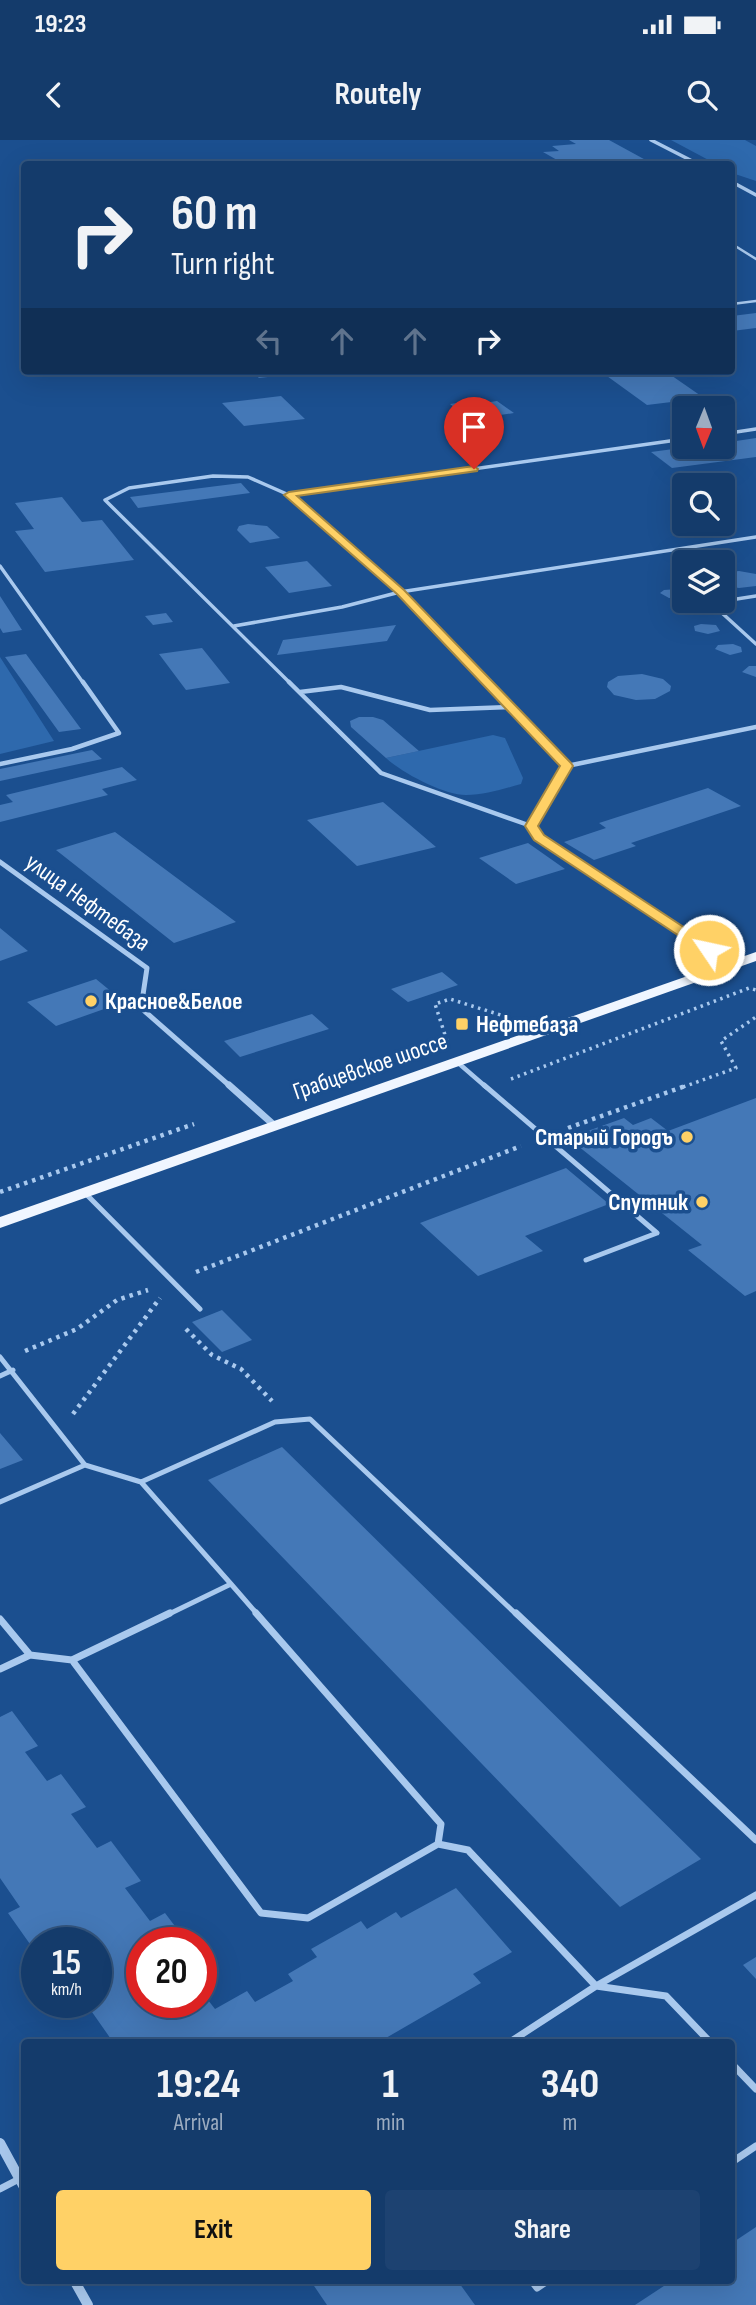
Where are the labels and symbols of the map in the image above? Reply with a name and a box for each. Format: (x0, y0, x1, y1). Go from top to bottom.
north arrow (672, 396, 735, 458)
pin (444, 397, 504, 469)
street label: улица Нефтебаза (20, 847, 156, 957)
position arrow (672, 913, 746, 987)
place label: Красное&Белое (105, 987, 242, 1016)
marker: Красное&Белое (83, 993, 99, 1009)
place label: Нефтебаза (476, 1010, 578, 1039)
marker: Нефтебаза (454, 1016, 470, 1032)
street label: Грабцевское шоссе (289, 1026, 451, 1106)
place label: Старый Городъ (535, 1123, 673, 1152)
marker: Старый Городъ (679, 1129, 695, 1145)
place label: Спутник (608, 1188, 689, 1217)
marker: Спутник (694, 1194, 710, 1210)
speed limit sign: 20 (126, 1927, 217, 2018)

